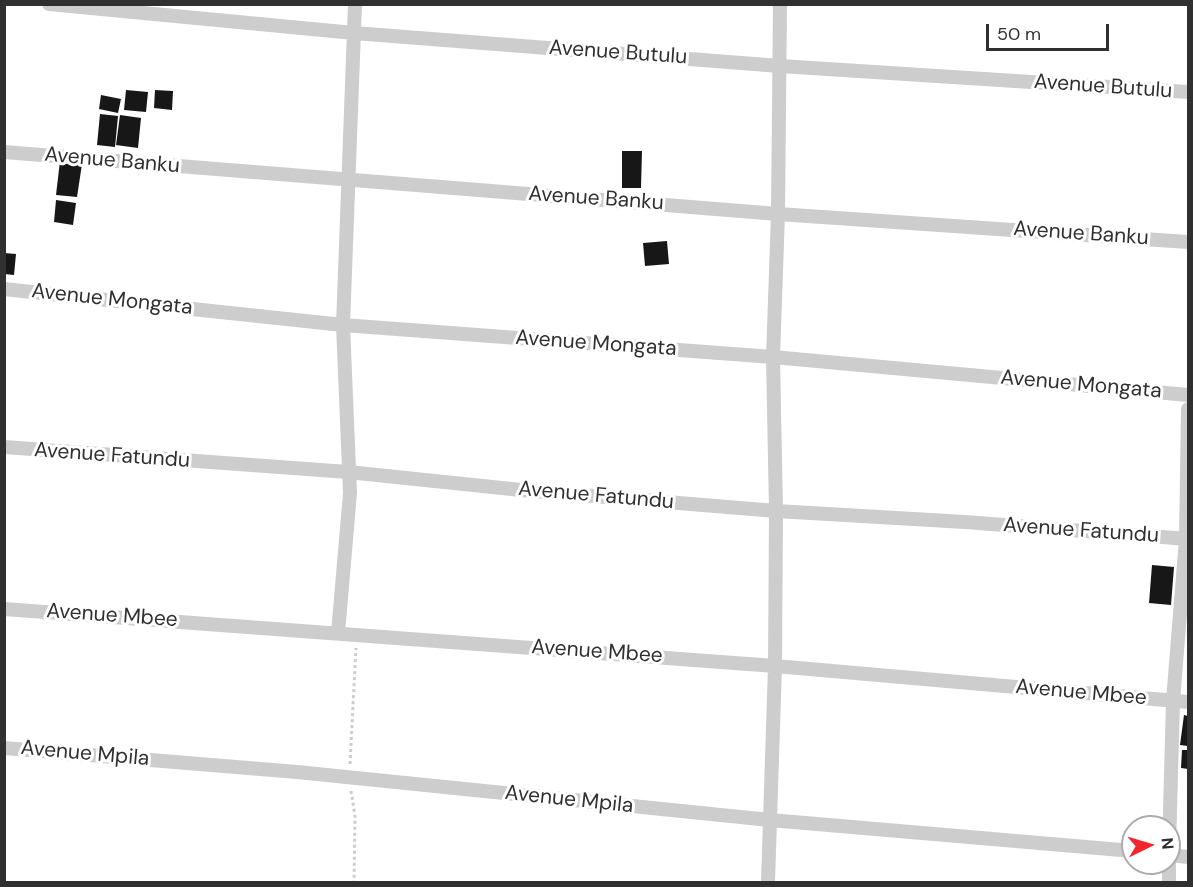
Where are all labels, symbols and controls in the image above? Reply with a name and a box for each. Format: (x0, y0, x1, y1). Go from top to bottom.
scale bar (989, 12, 1112, 50)
text: 50 m (997, 22, 1041, 46)
street label: Avenue Butulu (548, 36, 688, 70)
street label: Avenue Butulu (1033, 70, 1173, 104)
street label: Avenue Banku (43, 143, 181, 179)
street label: Avenue Banku (527, 182, 665, 216)
street label: Avenue Banku (1012, 217, 1150, 251)
street label: Avenue Mongata (30, 279, 194, 321)
street label: Avenue Mongata (515, 326, 677, 362)
street label: Avenue Mongata (999, 365, 1163, 405)
street label: Avenue Fatundu (33, 438, 191, 474)
street label: Avenue Fatundu (517, 477, 675, 515)
street label: Avenue Fatundu (1002, 513, 1160, 549)
street label: Avenue Mbee (45, 599, 179, 633)
street label: Avenue Mbee (530, 635, 664, 669)
street label: Avenue Mbee (1014, 675, 1148, 711)
street label: Avenue Mpila (20, 736, 150, 772)
street label: Avenue Mpila (504, 781, 634, 819)
north arrow (1121, 815, 1181, 875)
text: N (1156, 837, 1178, 850)

